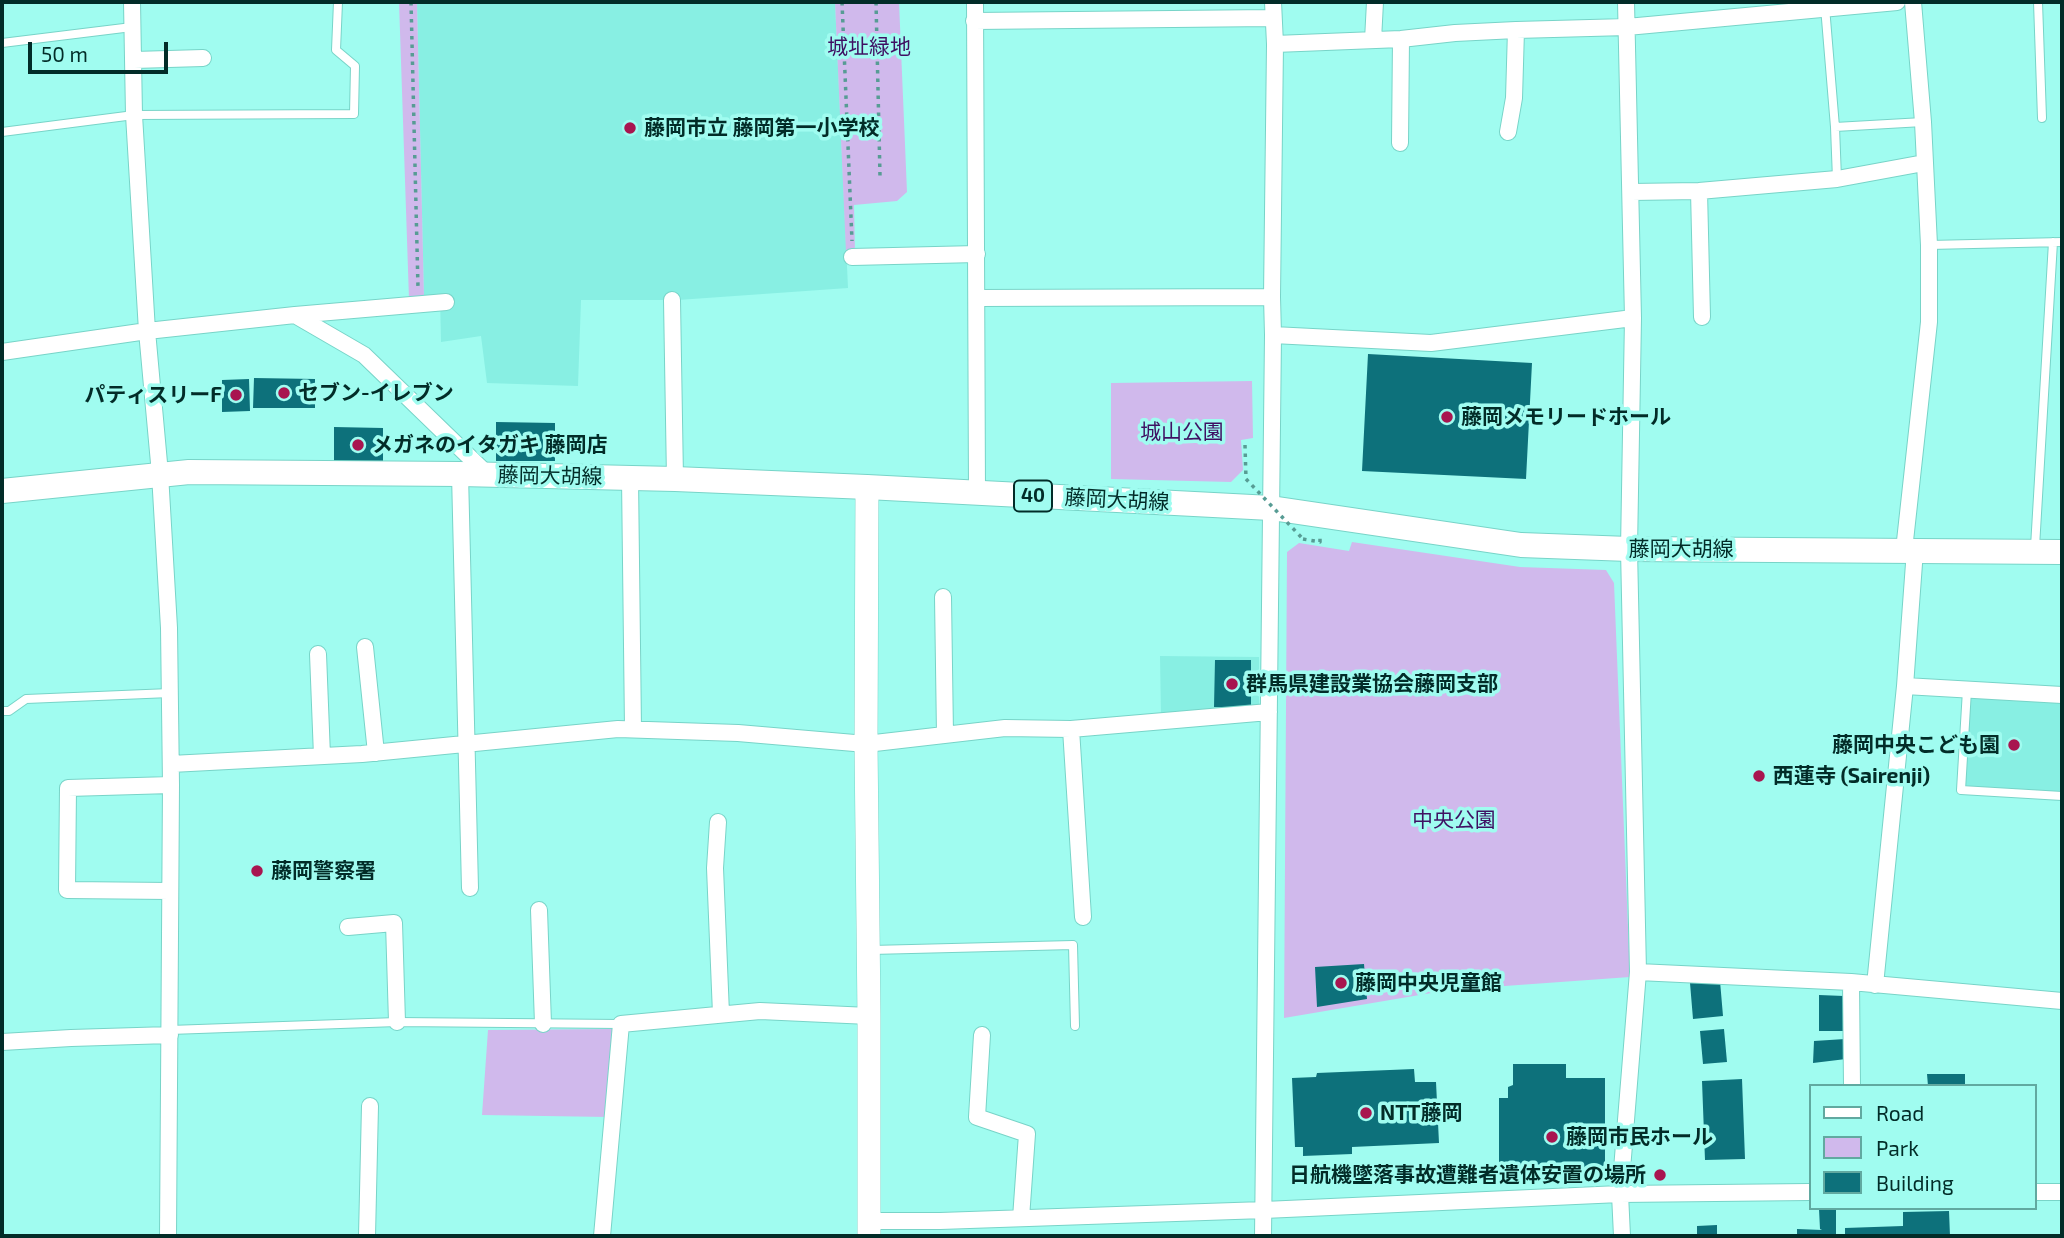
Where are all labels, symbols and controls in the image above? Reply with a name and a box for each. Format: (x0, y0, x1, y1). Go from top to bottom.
scale bar (32, 28, 172, 72)
park label: 城址緑地 (827, 34, 911, 60)
text: 50 m (41, 41, 88, 66)
place label: 藤岡市立 藤岡第一小学校 (644, 115, 880, 141)
marker: 藤岡市立 藤岡第一小学校 (622, 120, 638, 136)
place label: セブン-イレブン (298, 380, 454, 406)
place label: パティスリーF (84, 382, 222, 408)
marker: セブン-イレブン (276, 385, 292, 401)
marker: パティスリーF (228, 387, 244, 403)
place label: 藤岡メモリードホール (1461, 404, 1671, 430)
marker: 藤岡メモリードホール (1439, 409, 1455, 425)
park label: 城山公園 (1140, 419, 1224, 445)
place label: メガネのイタガキ 藤岡店 (372, 432, 608, 458)
marker: メガネのイタガキ 藤岡店 (350, 437, 366, 453)
street label: 藤岡大胡線 (497, 462, 603, 490)
road number: 40 (1014, 481, 1052, 512)
street label: 藤岡大胡線 (1064, 485, 1170, 515)
street label: 藤岡大胡線 (1629, 536, 1733, 562)
place label: 群馬県建設業協会藤岡支部 (1246, 671, 1498, 697)
marker: 群馬県建設業協会藤岡支部 (1224, 676, 1240, 692)
place label: 藤岡中央こども園 (1832, 732, 2000, 758)
marker: 藤岡中央こども園 (2006, 737, 2022, 753)
place label: 西蓮寺 (Sairenji) (1773, 763, 1930, 789)
marker: 西蓮寺 (Sairenji) (1751, 768, 1767, 784)
park label: 中央公園 (1412, 807, 1496, 833)
place label: 藤岡警察署 (271, 858, 376, 884)
marker: 藤岡警察署 (249, 863, 265, 879)
place label: 藤岡中央児童館 (1355, 970, 1502, 996)
marker: 藤岡中央児童館 (1333, 975, 1349, 991)
legend (1808, 1084, 2036, 1210)
place label: NTT藤岡 (1380, 1100, 1462, 1126)
text: Road (1876, 1100, 1924, 1125)
marker: NTT藤岡 (1358, 1105, 1374, 1121)
place label: 藤岡市民ホール (1566, 1124, 1713, 1150)
marker: 藤岡市民ホール (1544, 1129, 1560, 1145)
text: Park (1876, 1135, 1919, 1160)
place label: 日航機墜落事故遭難者遺体安置の場所 (1289, 1162, 1646, 1188)
marker: 日航機墜落事故遭難者遺体安置の場所 (1652, 1167, 1668, 1183)
text: Building (1876, 1170, 1954, 1195)

